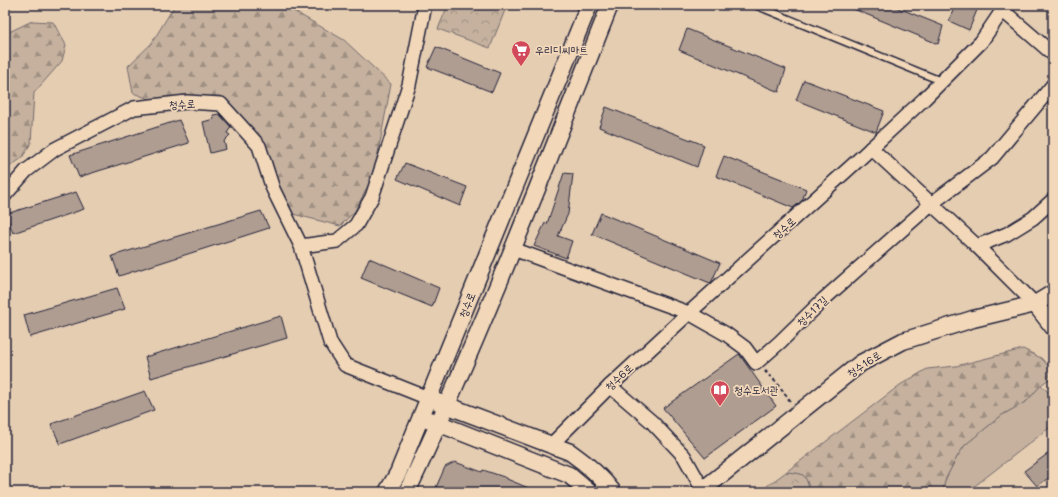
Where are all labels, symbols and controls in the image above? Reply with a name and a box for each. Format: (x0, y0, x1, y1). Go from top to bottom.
supermarket icon: 우리디씨마트 (510, 39, 532, 67)
place label: 우리디씨마트 (535, 42, 588, 57)
street label: 청수로 (168, 95, 196, 112)
street label: 청수로 (769, 213, 799, 242)
street label: 청수로 (455, 290, 479, 320)
street label: 청수17길 (793, 292, 830, 329)
street label: 청수16로 (844, 347, 884, 380)
street label: 청수6로 (601, 360, 636, 393)
library icon: 청수도서관 (709, 379, 731, 407)
place label: 청수도서관 (734, 382, 778, 397)

